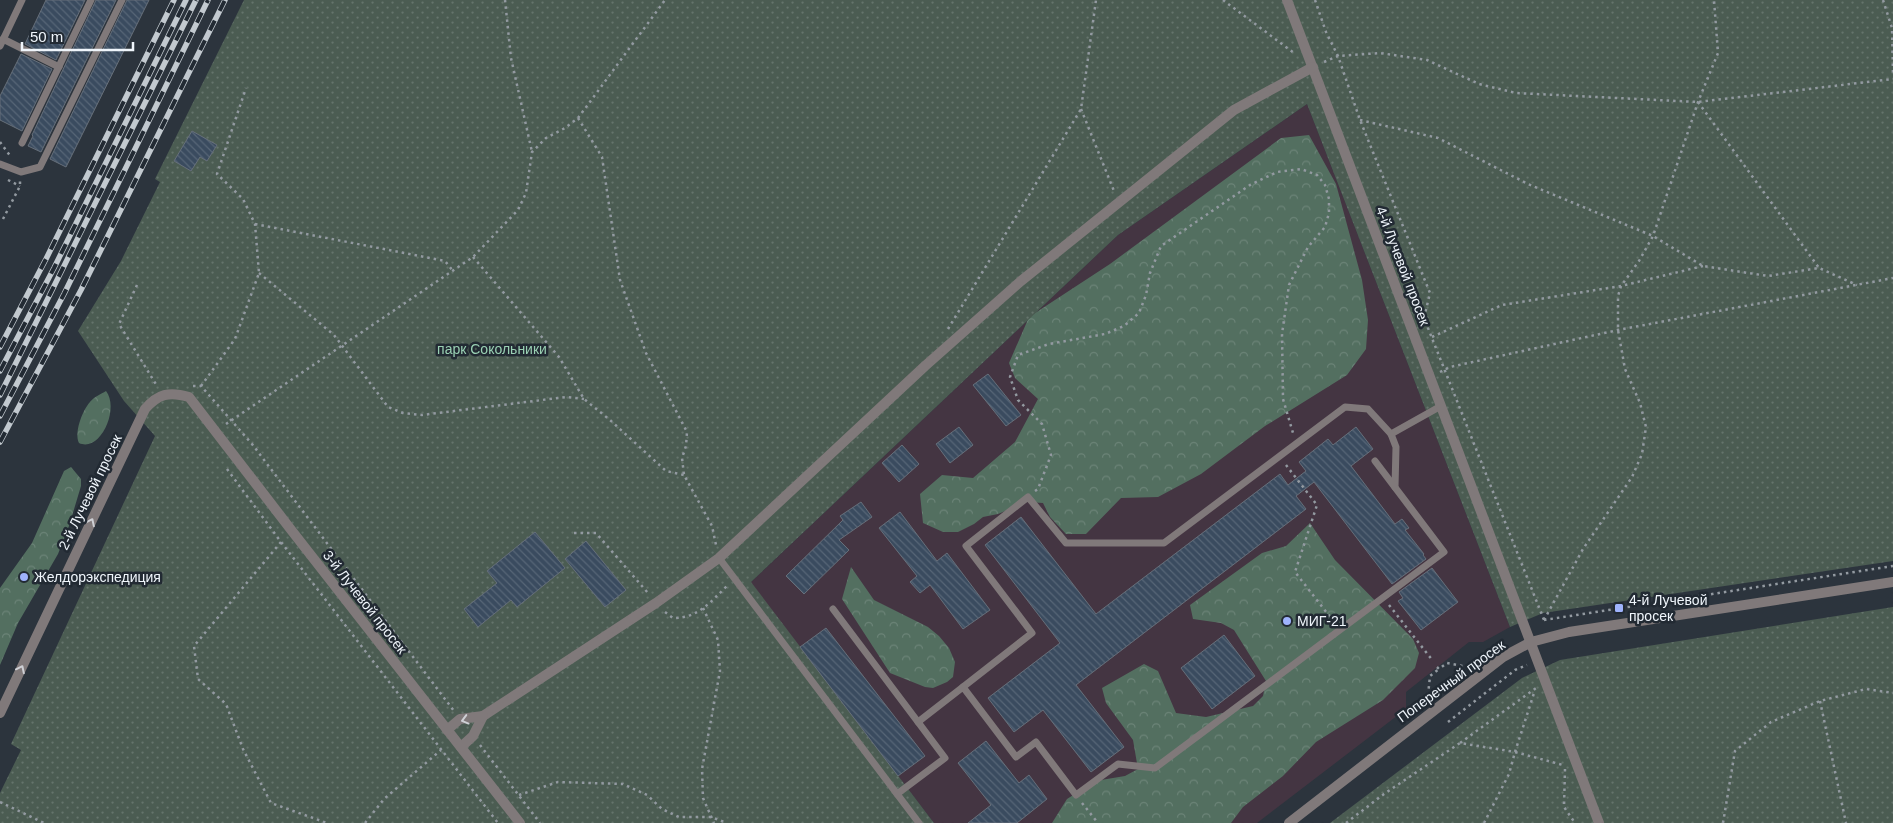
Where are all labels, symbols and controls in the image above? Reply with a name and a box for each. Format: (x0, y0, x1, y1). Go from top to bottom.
scale bar (22, 20, 134, 52)
text: 50 m (30, 28, 63, 45)
street label: 4-й Лучевой просек (1373, 204, 1433, 329)
park label: парк Сокольники (437, 341, 547, 357)
street label: 2-й Лучевой просек (55, 431, 125, 552)
one-way arrow (85, 519, 95, 528)
street label: 3-й Лучевой просек (320, 547, 411, 657)
place label: Желдорэкспедиция (34, 569, 161, 585)
marker: Желдорэкспедиция (18, 571, 30, 583)
place label: 4-й Лучевой просек (1629, 592, 1707, 624)
marker: 4-й Лучевой просек (1613, 602, 1625, 614)
place label: МИГ-21 (1297, 613, 1347, 629)
marker: МИГ-21 (1281, 615, 1293, 627)
street label: Поперечный просек (1394, 636, 1509, 725)
one-way arrow (15, 665, 25, 674)
one-way arrow (462, 714, 470, 724)

